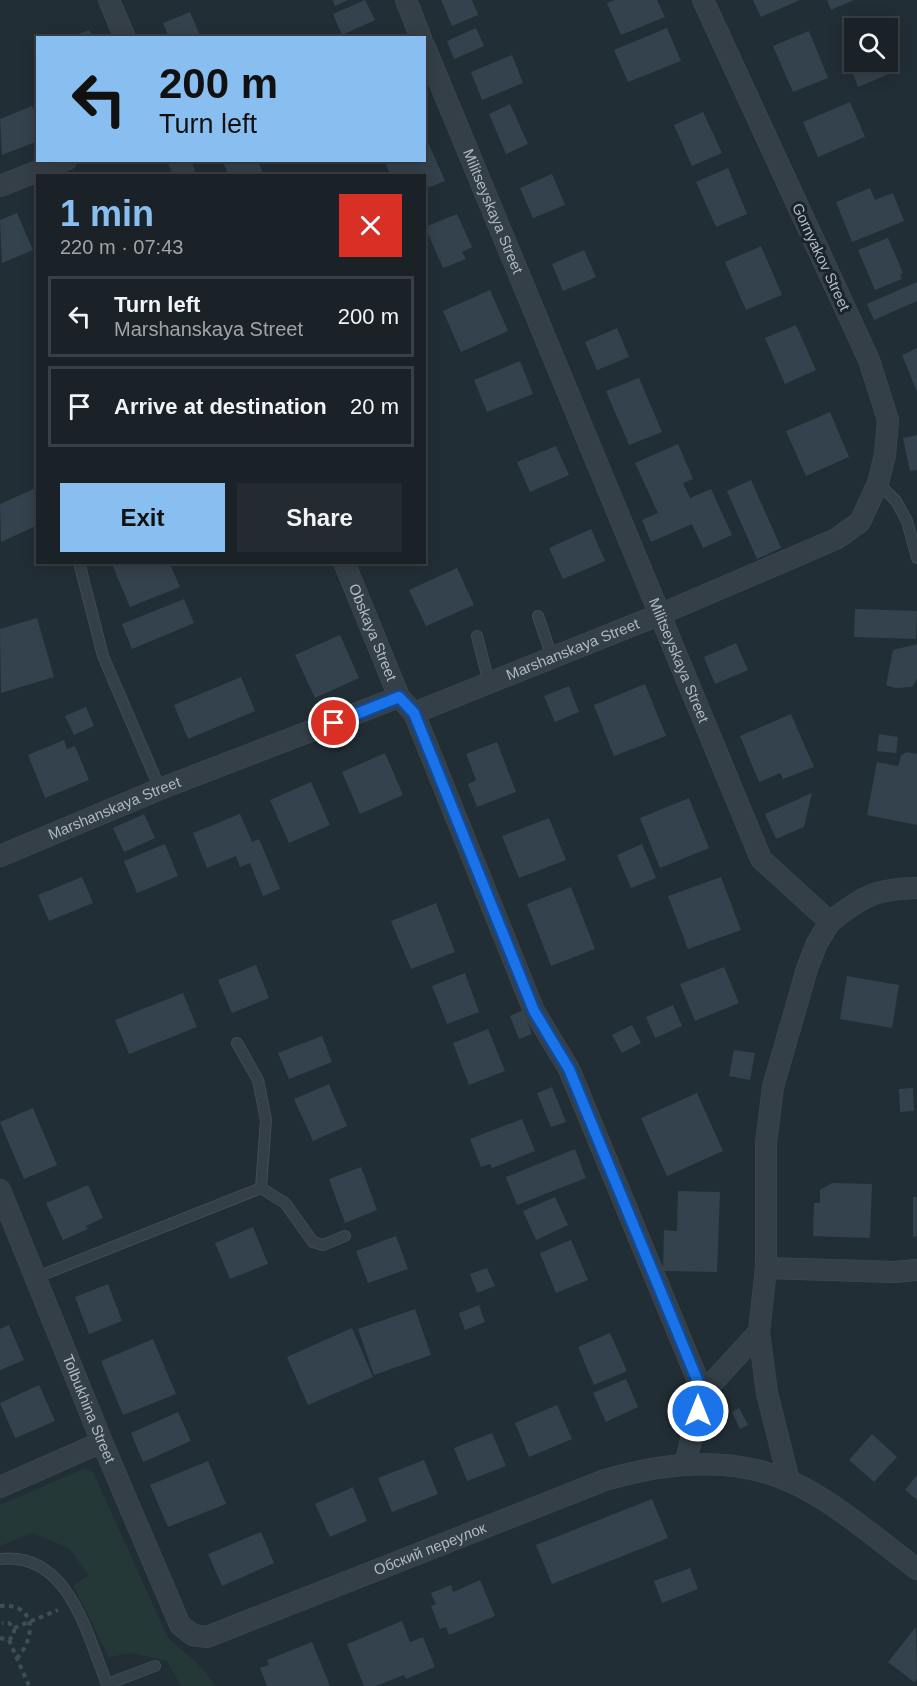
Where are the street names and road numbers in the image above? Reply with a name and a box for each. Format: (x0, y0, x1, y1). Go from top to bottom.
street label: Militseyskaya Street (460, 146, 527, 277)
street label: Gornyakov Street (789, 200, 854, 314)
street label: Obskaya Street (346, 581, 401, 684)
street label: Militseyskaya Street (646, 595, 713, 726)
street label: Marshanskaya Street (504, 614, 642, 683)
street label: Marshanskaya Street (46, 773, 184, 843)
street label: Tolbukhina Street (59, 1352, 119, 1466)
street label: Обский переулок (371, 1519, 489, 1578)

